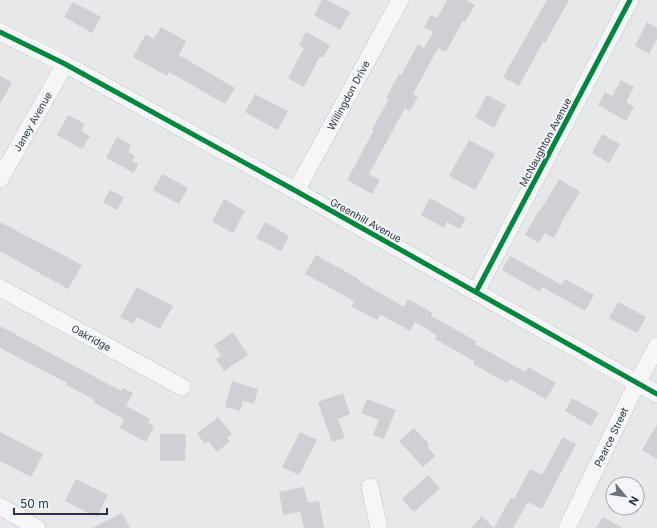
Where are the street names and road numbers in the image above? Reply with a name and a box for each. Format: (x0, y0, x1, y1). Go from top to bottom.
street label: Willingdon Drive (324, 58, 372, 132)
street label: Janey Avenue (11, 89, 54, 153)
street label: McNaughton Avenue (516, 95, 574, 188)
street label: Greenhill Avenue (328, 195, 404, 245)
street label: Oakridge (70, 322, 113, 353)
street label: Pearce Street (592, 405, 631, 469)

